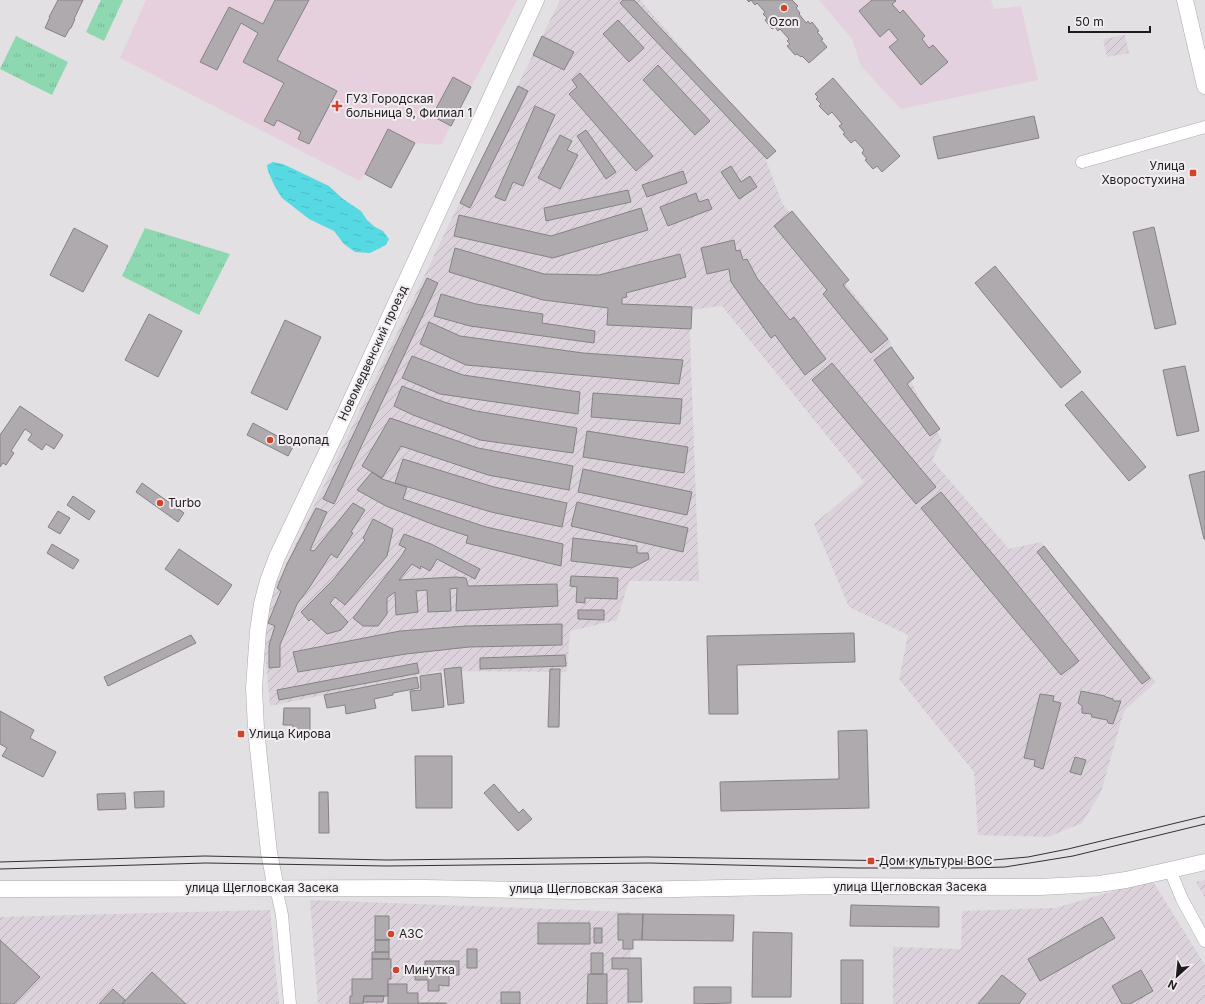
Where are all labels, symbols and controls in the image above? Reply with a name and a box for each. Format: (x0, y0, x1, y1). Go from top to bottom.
marker: Ozon (779, 3, 789, 13)
scale bar (1069, 8, 1150, 34)
place label: Ozon (769, 14, 799, 29)
text: 50 m (1075, 14, 1104, 29)
place label: ГУЗ Городская больница 9, Филиал 1 (346, 91, 472, 120)
marker: ГУЗ Городская больница 9, Филиал 1 (331, 100, 343, 112)
place label: Улица Хворостухина (1101, 158, 1185, 187)
marker: Улица Хворостухина (1188, 168, 1198, 178)
street label: Новомедвенский проезд (335, 282, 411, 423)
place label: Водопад (278, 432, 330, 447)
marker: Водопад (265, 435, 275, 445)
place label: Turbo (168, 495, 201, 510)
marker: Turbo (155, 498, 165, 508)
place label: Улица Кирова (249, 726, 331, 741)
marker: Улица Кирова (236, 729, 246, 739)
place label: Дом культуры ВОС (879, 853, 993, 868)
marker: Дом культуры ВОС (866, 856, 876, 866)
street label: улица Щегловская Засека (833, 879, 987, 894)
street label: улица Щегловская Засека (185, 880, 339, 895)
street label: улица Щегловская Засека (509, 881, 663, 896)
place label: АЗС (399, 926, 424, 941)
marker: АЗС (386, 929, 396, 939)
north arrow (1157, 956, 1197, 996)
place label: Минутка (404, 962, 455, 977)
marker: Минутка (391, 965, 401, 975)
text: N (1166, 977, 1179, 993)

